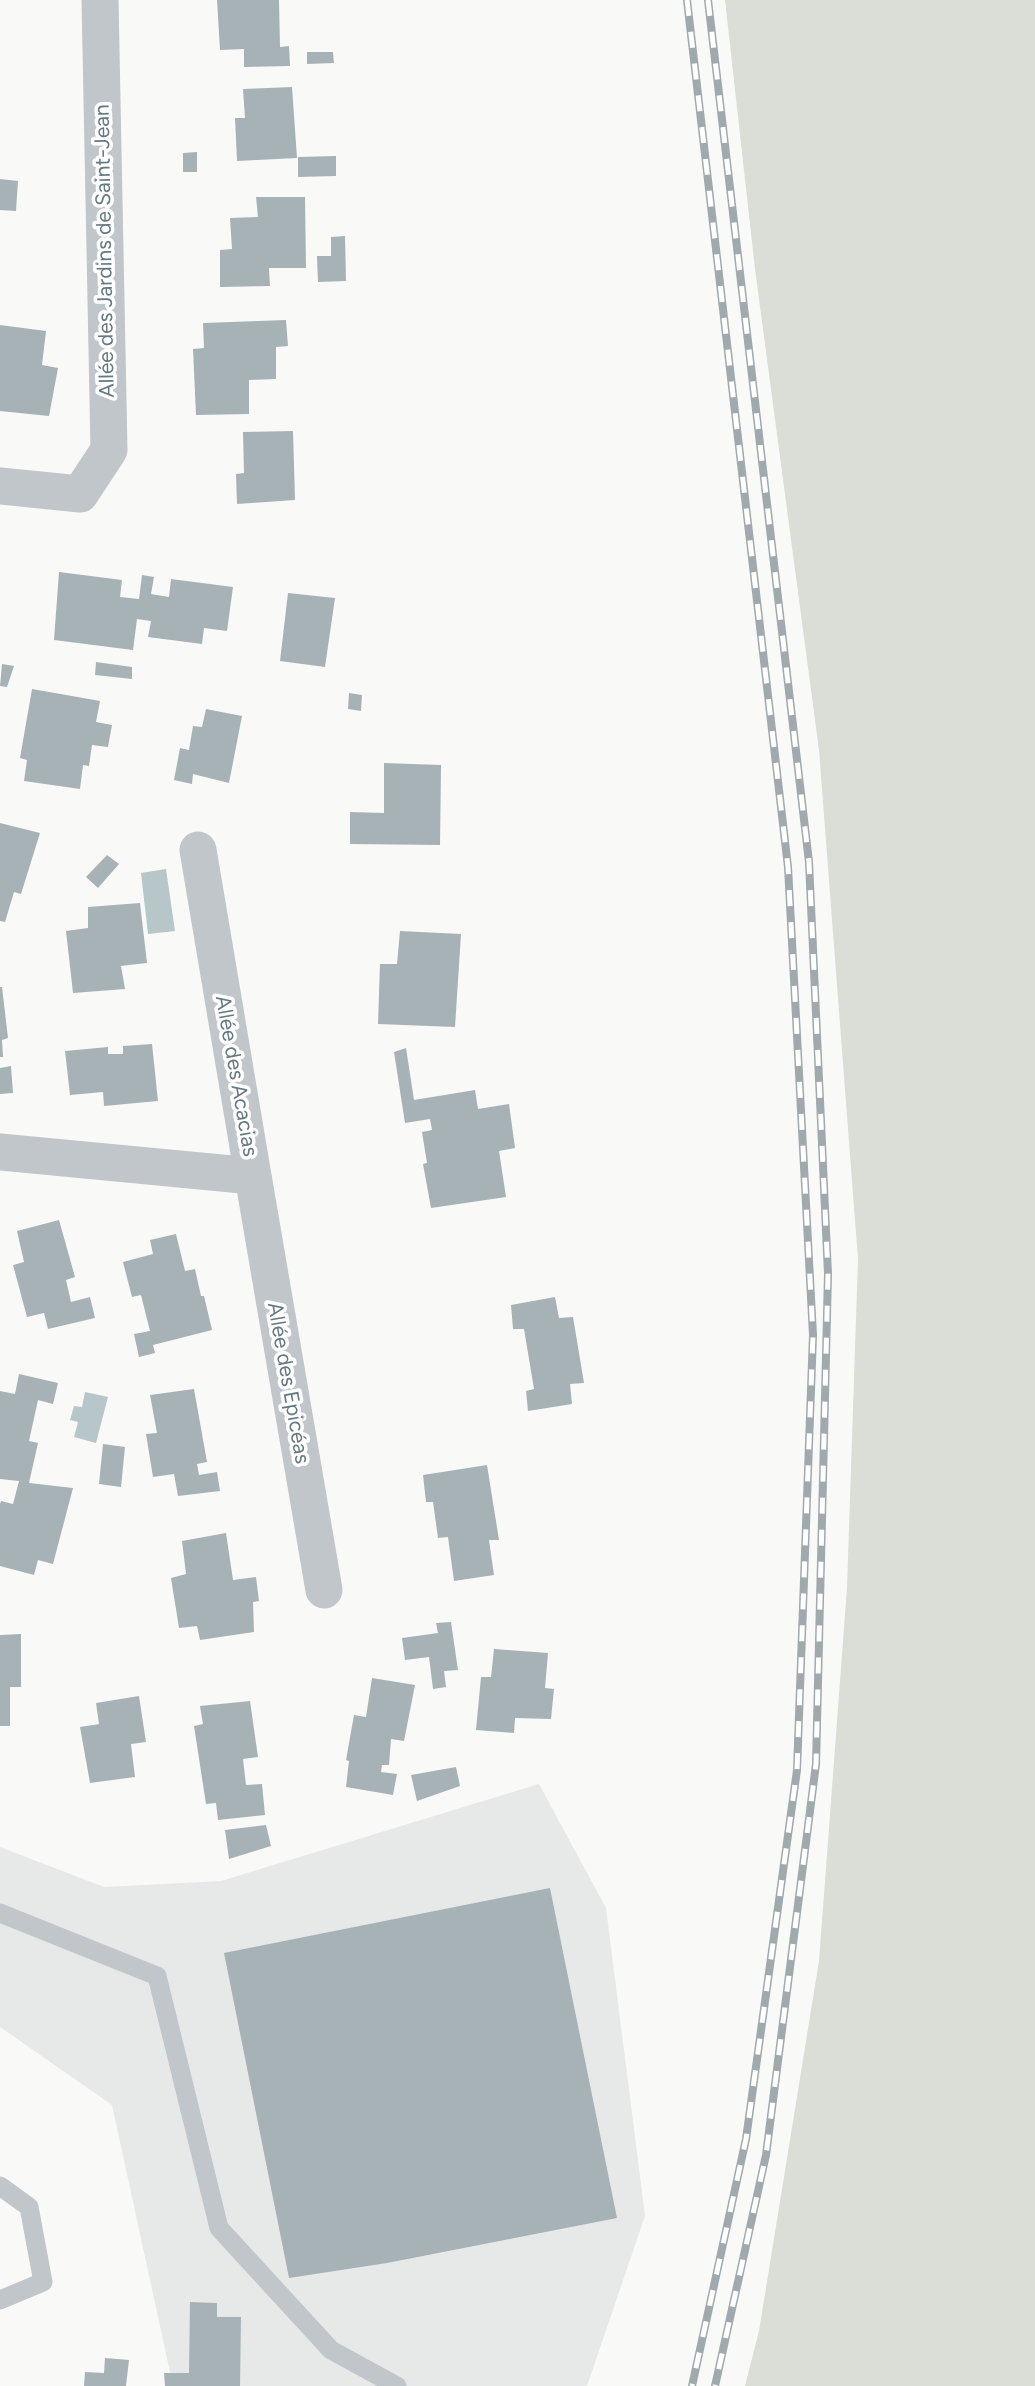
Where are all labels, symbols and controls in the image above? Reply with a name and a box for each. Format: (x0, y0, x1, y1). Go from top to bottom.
street label: Allée des Jardins de Saint-Jean (90, 104, 120, 398)
street label: Allée des Acacias (209, 993, 263, 1159)
street label: Allée des Epicéas (261, 1300, 315, 1466)

